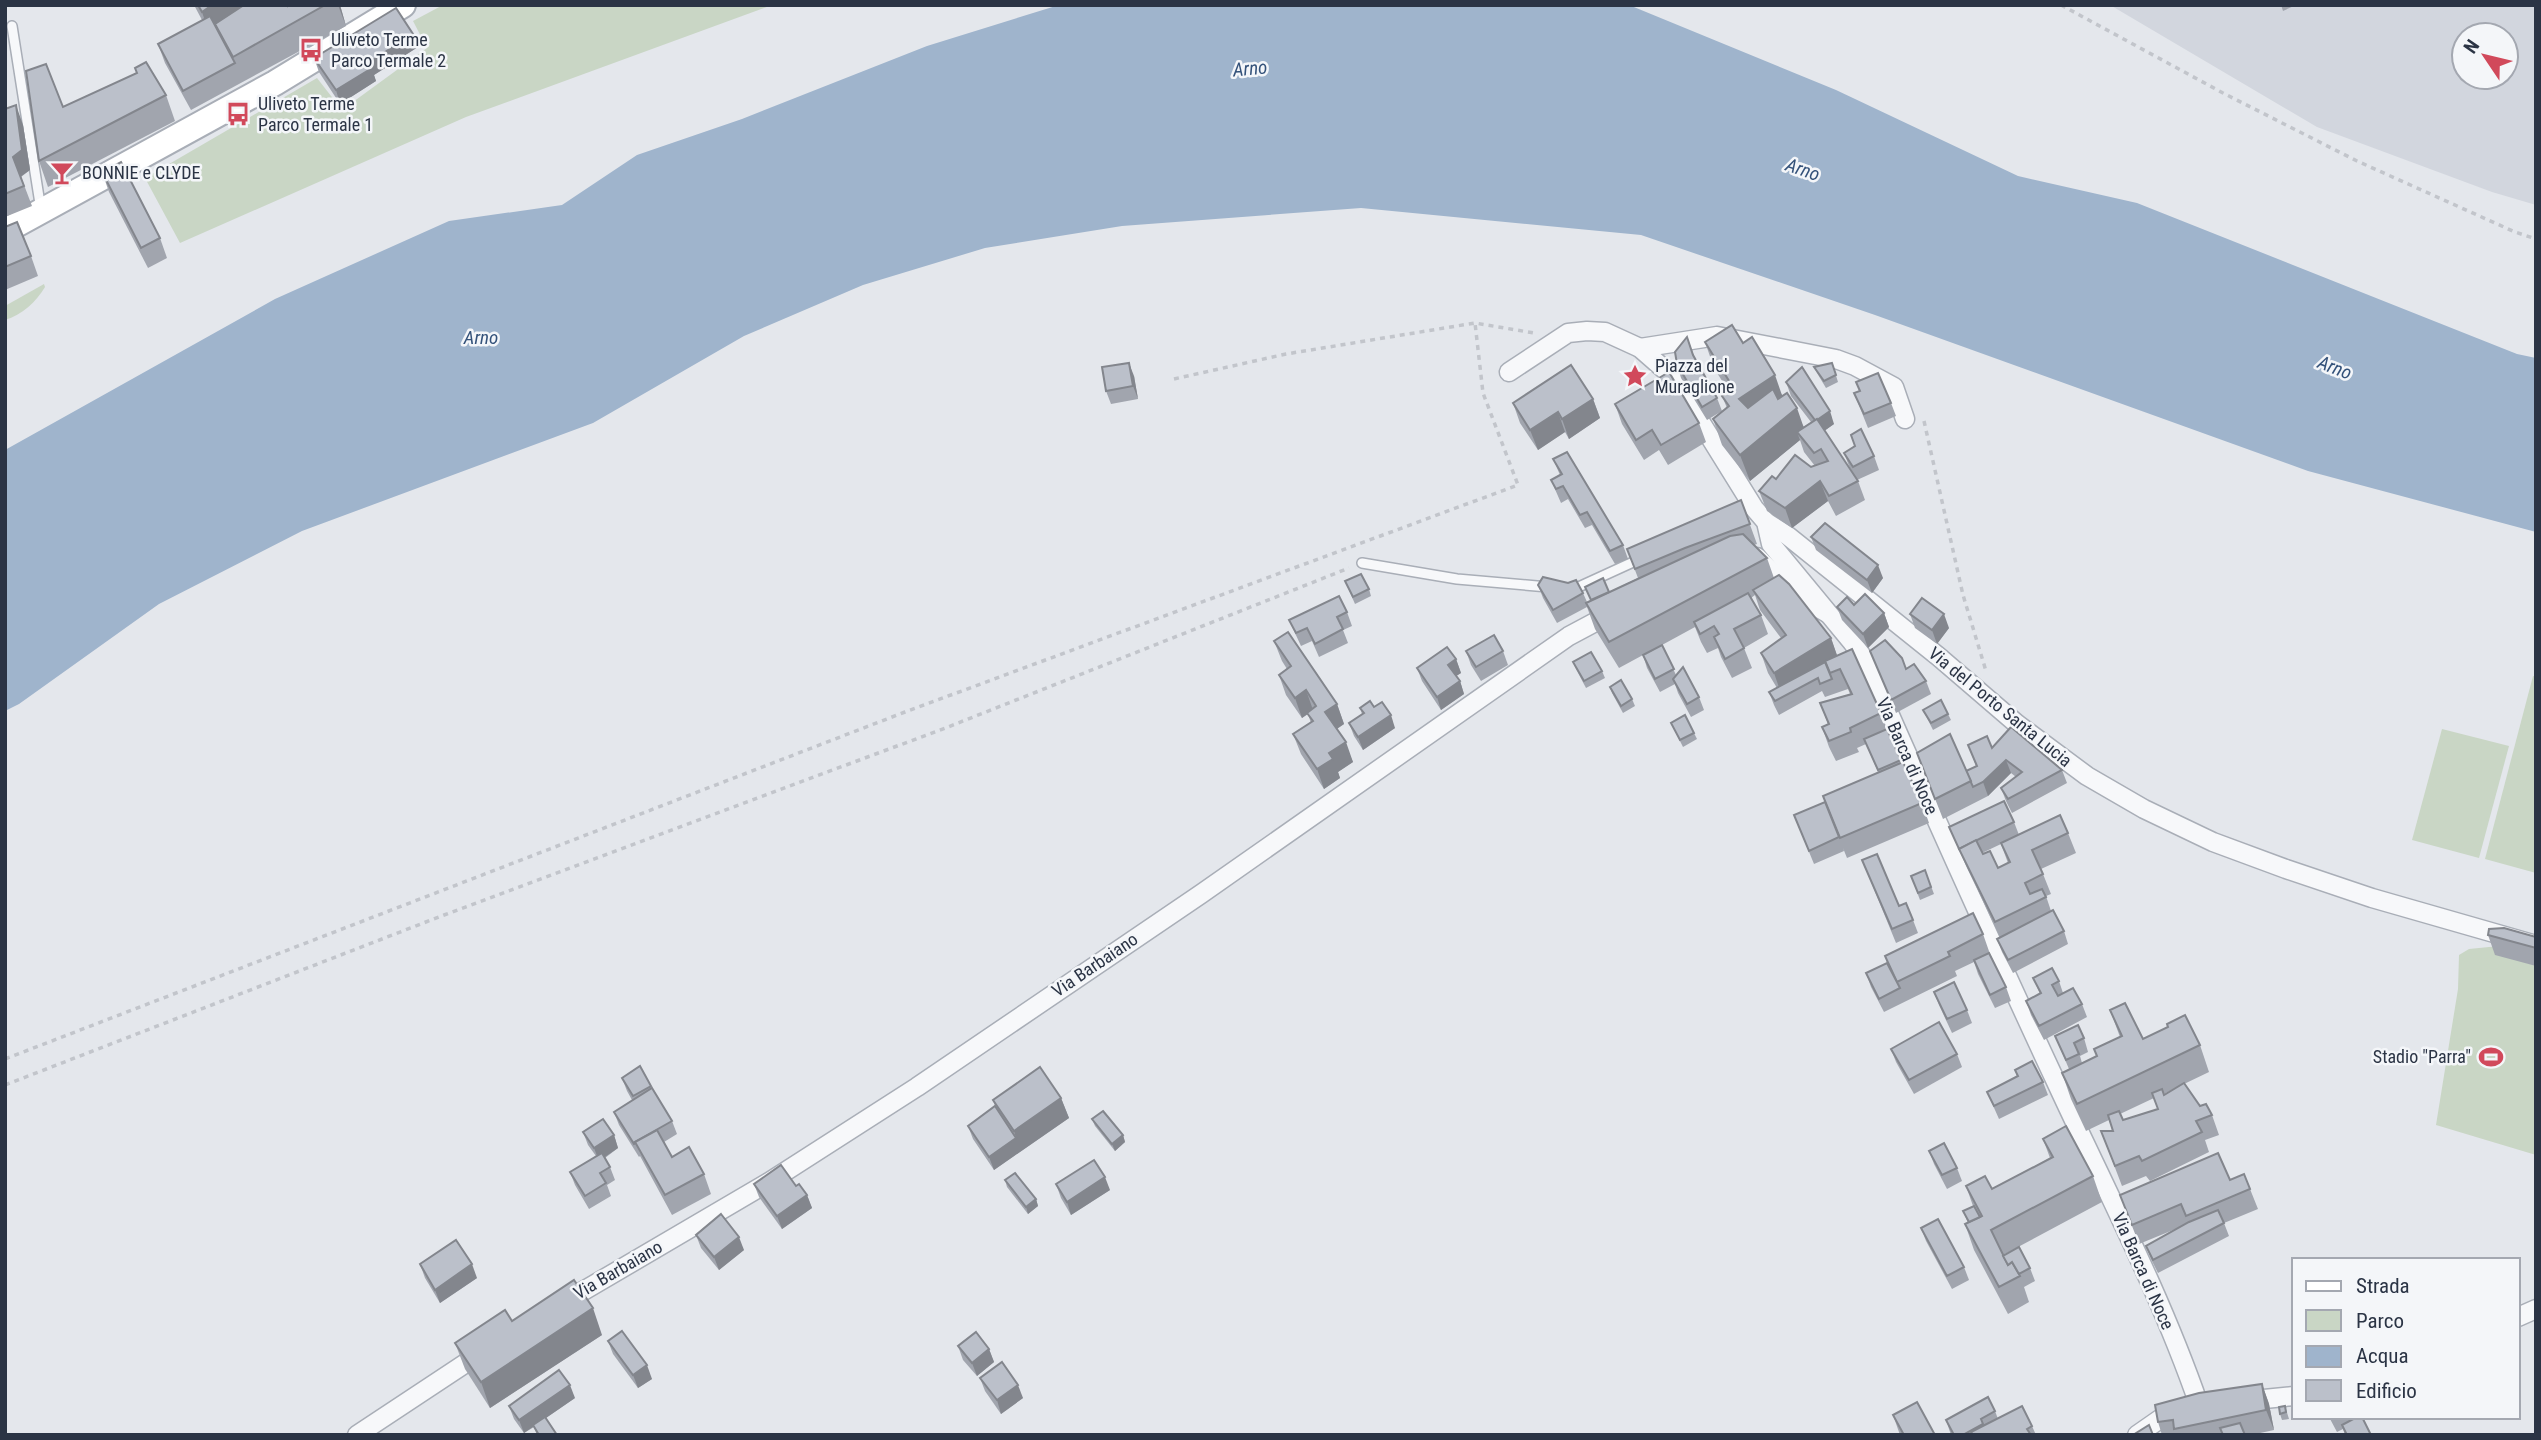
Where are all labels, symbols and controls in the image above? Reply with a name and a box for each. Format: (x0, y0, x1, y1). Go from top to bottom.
north arrow (2450, 21, 2520, 91)
place label: Uliveto Terme Parco Termale 2 (331, 29, 446, 71)
text: N (2459, 35, 2484, 58)
bus stop icon: Uliveto Terme Parco Termale 2 (297, 36, 325, 64)
water label: Arno (1231, 56, 1268, 82)
place label: Uliveto Terme Parco Termale 1 (258, 93, 373, 135)
bus stop icon: Uliveto Terme Parco Termale 1 (224, 100, 252, 128)
water label: Arno (1782, 153, 1823, 186)
bar icon: BONNIE e CLYDE (48, 159, 76, 187)
place label: BONNIE e CLYDE (82, 162, 200, 183)
water label: Arno (463, 326, 498, 349)
water label: Arno (2314, 350, 2355, 384)
place label: Piazza del Muraglione (1655, 355, 1734, 397)
place icon: Piazza del Muraglione (1621, 362, 1649, 390)
street label: Via del Porto Santa Lucia (1924, 642, 2076, 771)
street label: Via Barca di Noce (1872, 694, 1943, 818)
street label: Via Barbaiano (1048, 928, 1142, 1001)
sports icon: Stadio "Parra" (2477, 1043, 2505, 1071)
place label: Stadio "Parra" (2373, 1046, 2471, 1067)
street label: Via Barca di Noce (2108, 1209, 2179, 1333)
street label: Via Barbaiano (570, 1236, 666, 1303)
legend (2292, 1258, 2520, 1419)
text: Strada (2356, 1274, 2410, 1298)
text: Parco (2356, 1309, 2404, 1333)
text: Acqua (2356, 1344, 2409, 1368)
text: Edificio (2356, 1379, 2417, 1403)

